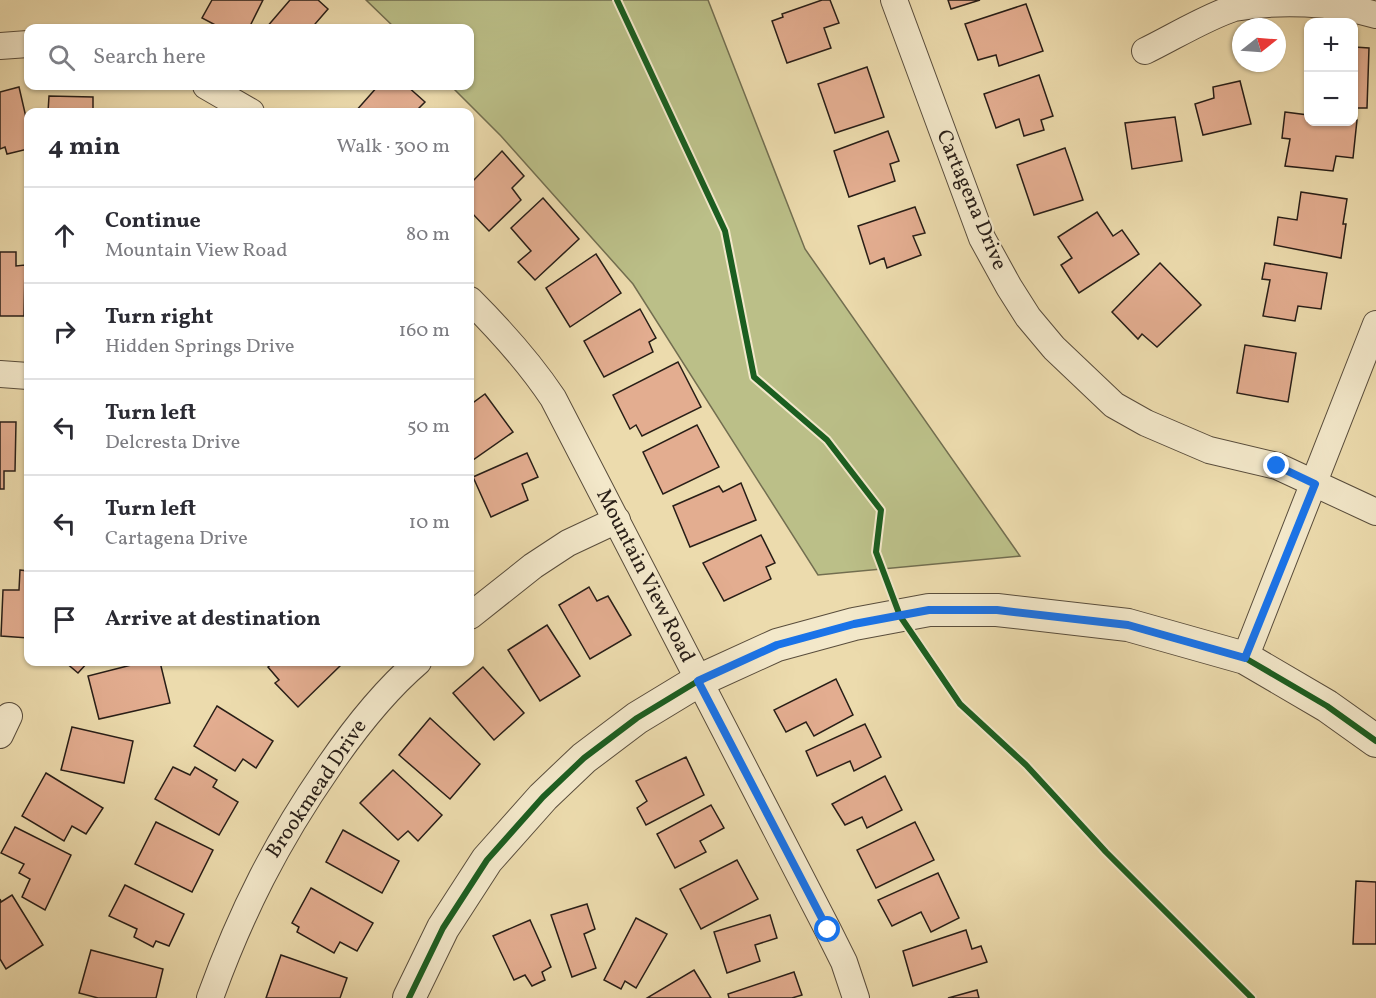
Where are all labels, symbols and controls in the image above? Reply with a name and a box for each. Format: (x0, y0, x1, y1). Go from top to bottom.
north arrow (1232, 18, 1286, 72)
map controls (1304, 18, 1358, 126)
button: + (1304, 18, 1358, 72)
search box (24, 24, 474, 90)
icon: search (45, 41, 78, 74)
text: Search here (93, 42, 206, 73)
button: − (1304, 72, 1358, 126)
street label: Cartagena Drive (928, 125, 1014, 275)
text: 4 min (48, 129, 120, 165)
text: Walk · 300 m (337, 133, 450, 161)
text: Continue (105, 206, 201, 237)
icon: ahead (48, 219, 81, 252)
text: 80 m (406, 221, 450, 249)
text: Mountain View Road (105, 237, 287, 265)
text: Turn right (105, 302, 213, 333)
icon: right (48, 315, 81, 348)
text: 160 m (398, 317, 450, 345)
text: Hidden Springs Drive (105, 333, 295, 361)
text: Turn left (105, 398, 196, 429)
icon: left (48, 411, 81, 444)
text: 50 m (407, 413, 450, 441)
text: Delcresta Drive (105, 429, 240, 457)
route end (1263, 452, 1289, 478)
street label: Mountain View Road (589, 484, 701, 668)
text: Turn left (105, 494, 196, 525)
icon: left (48, 507, 81, 540)
text: 10 m (409, 509, 450, 537)
text: Cartagena Drive (105, 525, 248, 553)
icon: arrive (48, 603, 81, 636)
text: Arrive at destination (105, 604, 321, 635)
street label: Brookmead Drive (260, 714, 374, 864)
route start (814, 916, 840, 942)

